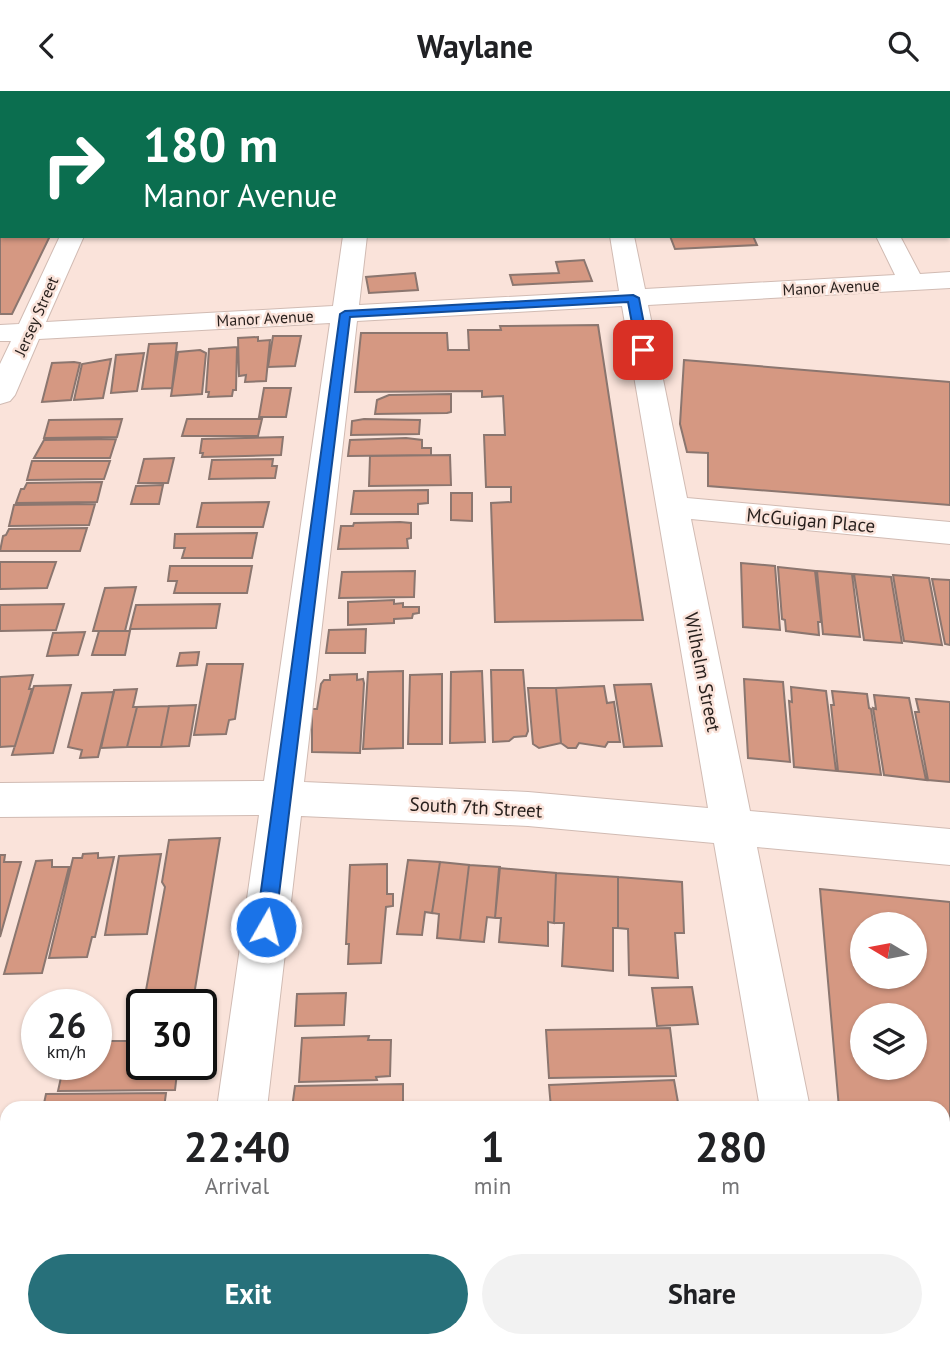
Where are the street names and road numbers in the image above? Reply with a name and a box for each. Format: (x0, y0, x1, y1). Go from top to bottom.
street label: Jersey Street (9, 273, 63, 360)
street label: Manor Avenue (782, 274, 880, 300)
street label: Manor Avenue (216, 305, 314, 331)
street label: McGuigan Place (746, 502, 876, 538)
street label: Wilhelm Street (680, 610, 726, 734)
street label: South 7th Street (409, 792, 543, 822)

